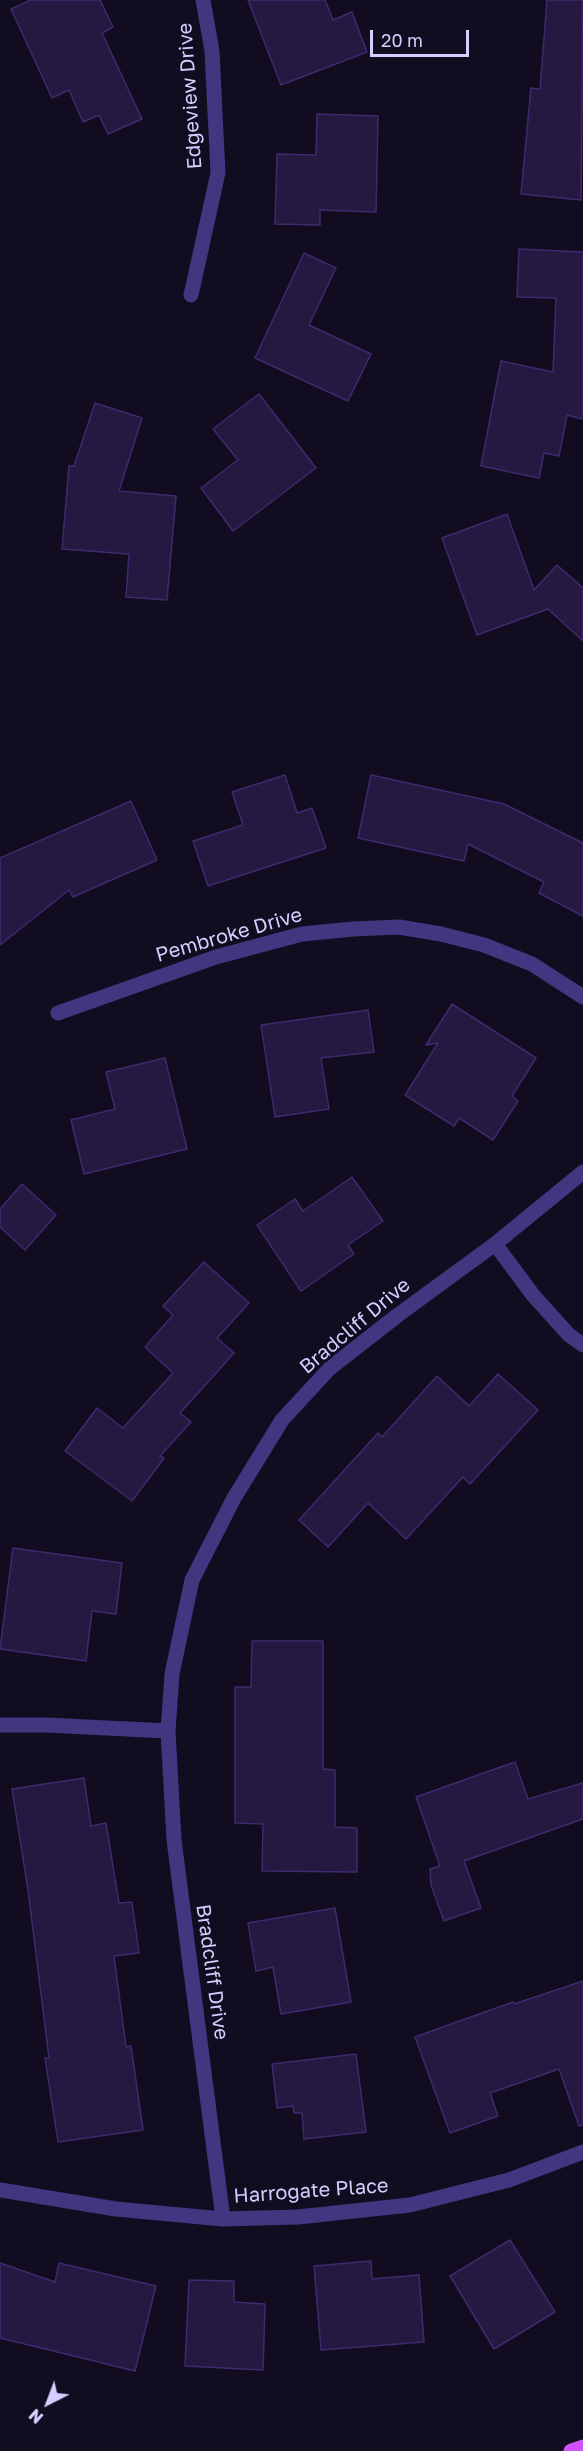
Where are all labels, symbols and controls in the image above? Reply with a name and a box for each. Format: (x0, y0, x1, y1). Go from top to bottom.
scale bar (373, 18, 472, 56)
street label: Edgeview Drive (173, 22, 207, 170)
text: 20 m (381, 29, 423, 51)
street label: Pembroke Drive (153, 903, 305, 967)
street label: Bradcliff Drive (295, 1273, 415, 1379)
street label: Bradcliff Drive (191, 1903, 233, 2041)
street label: Harrogate Place (233, 2174, 389, 2208)
north arrow (18, 2373, 78, 2433)
text: N (25, 2405, 47, 2428)

